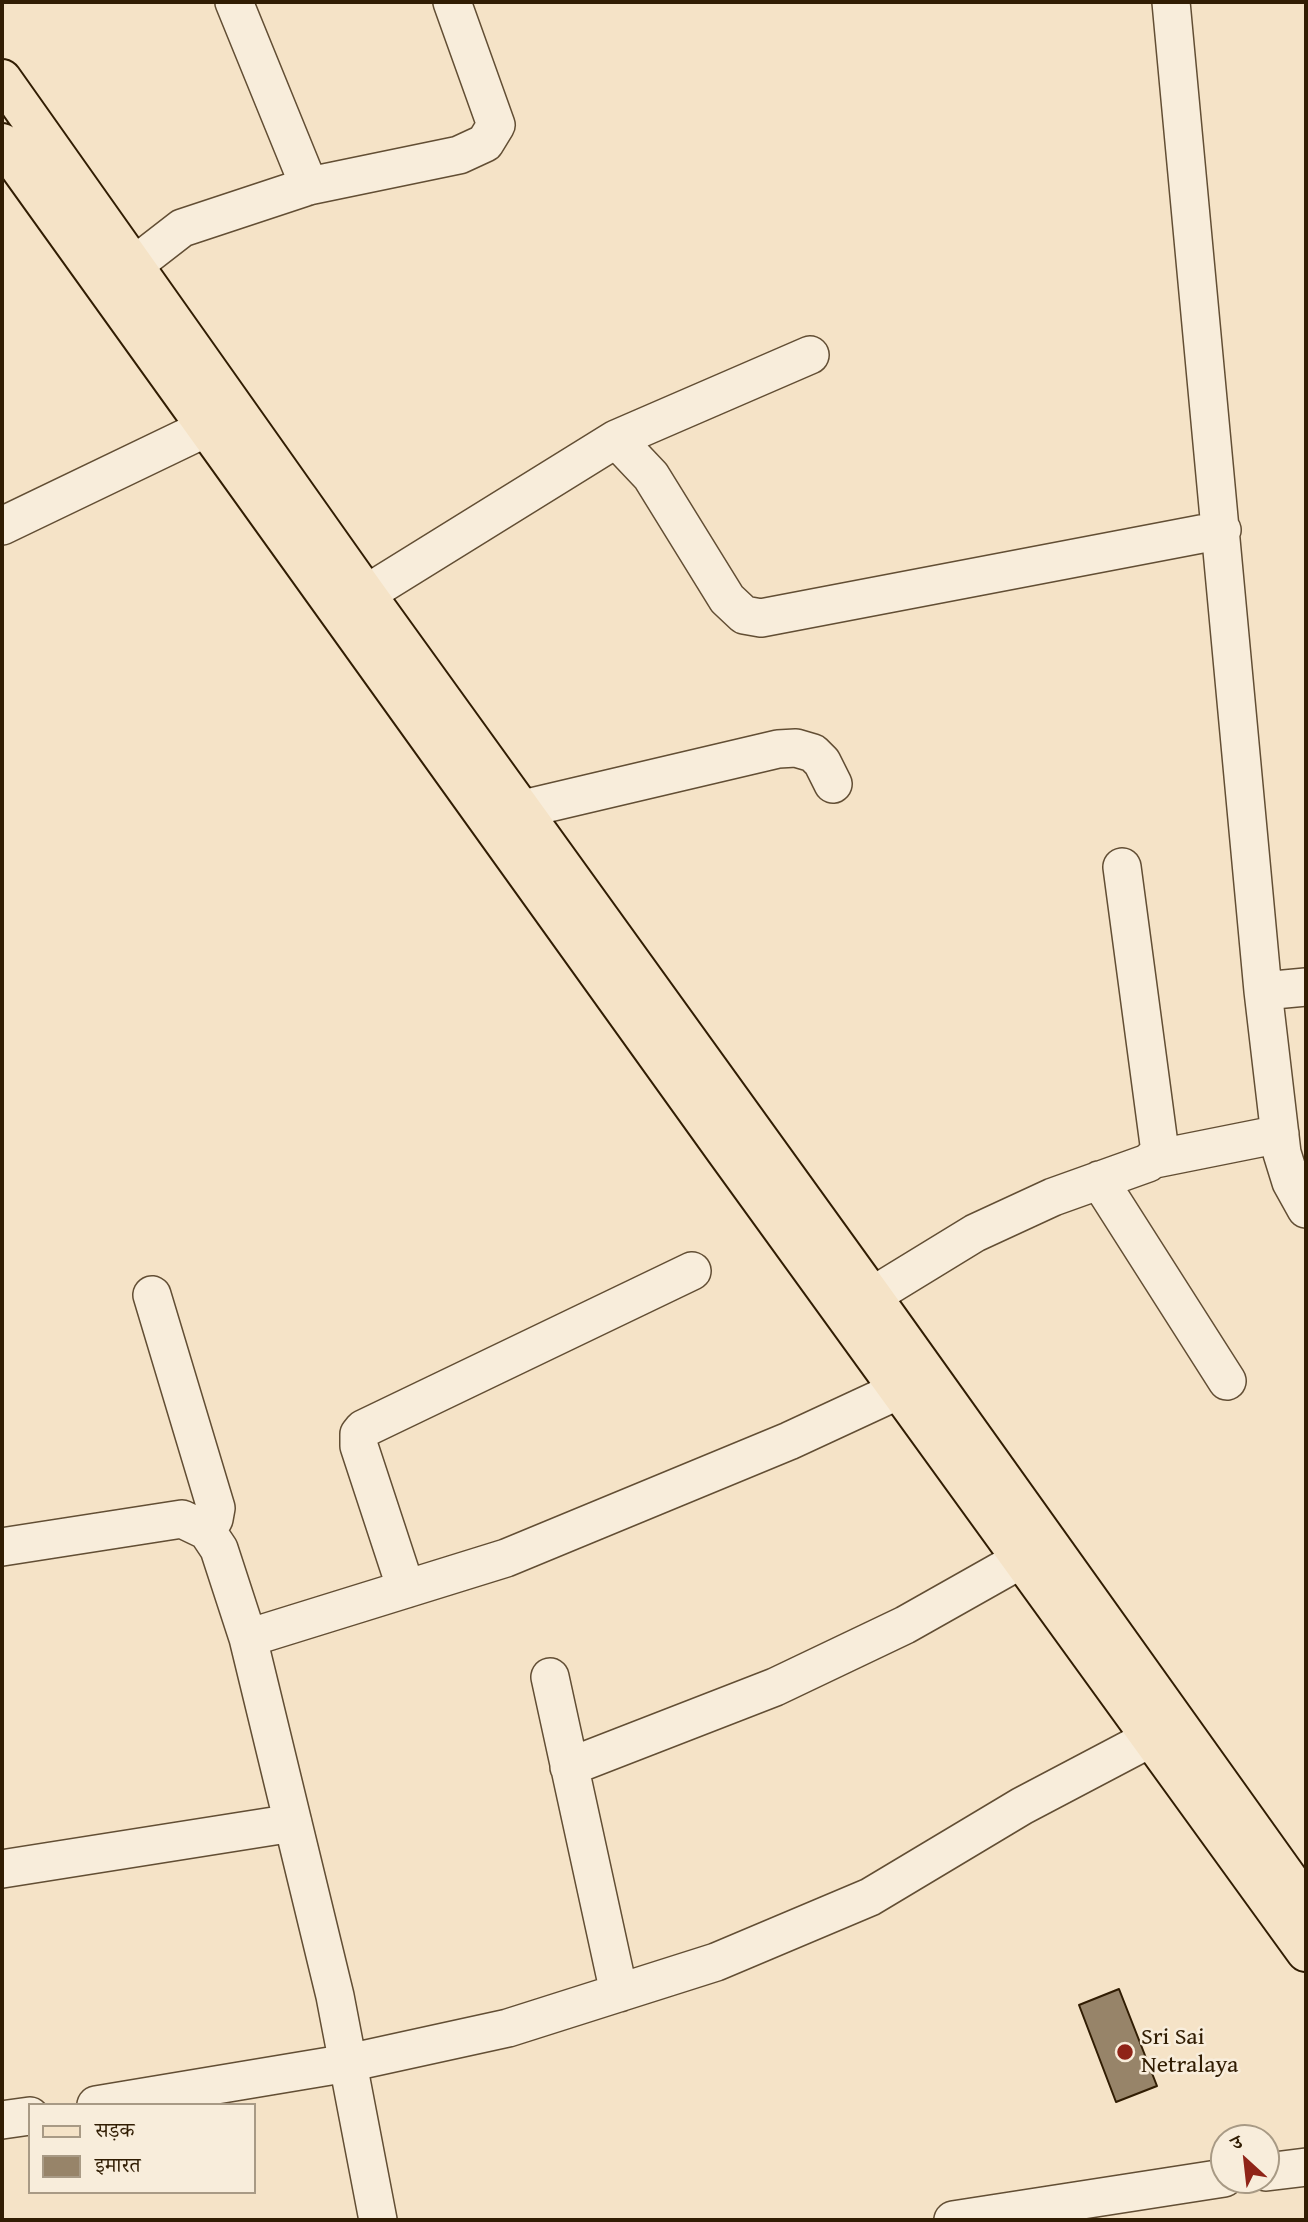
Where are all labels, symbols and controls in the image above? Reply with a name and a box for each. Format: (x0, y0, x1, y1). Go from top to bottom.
place label: Sri Sai Netralaya (1141, 2024, 1238, 2080)
marker: Sri Sai Netralaya (1115, 2042, 1135, 2062)
legend (28, 2103, 256, 2194)
text: सड़क (95, 2114, 134, 2145)
north arrow (1210, 2124, 1280, 2194)
text: उ (1226, 2127, 1247, 2157)
text: इमारत (95, 2149, 141, 2180)

